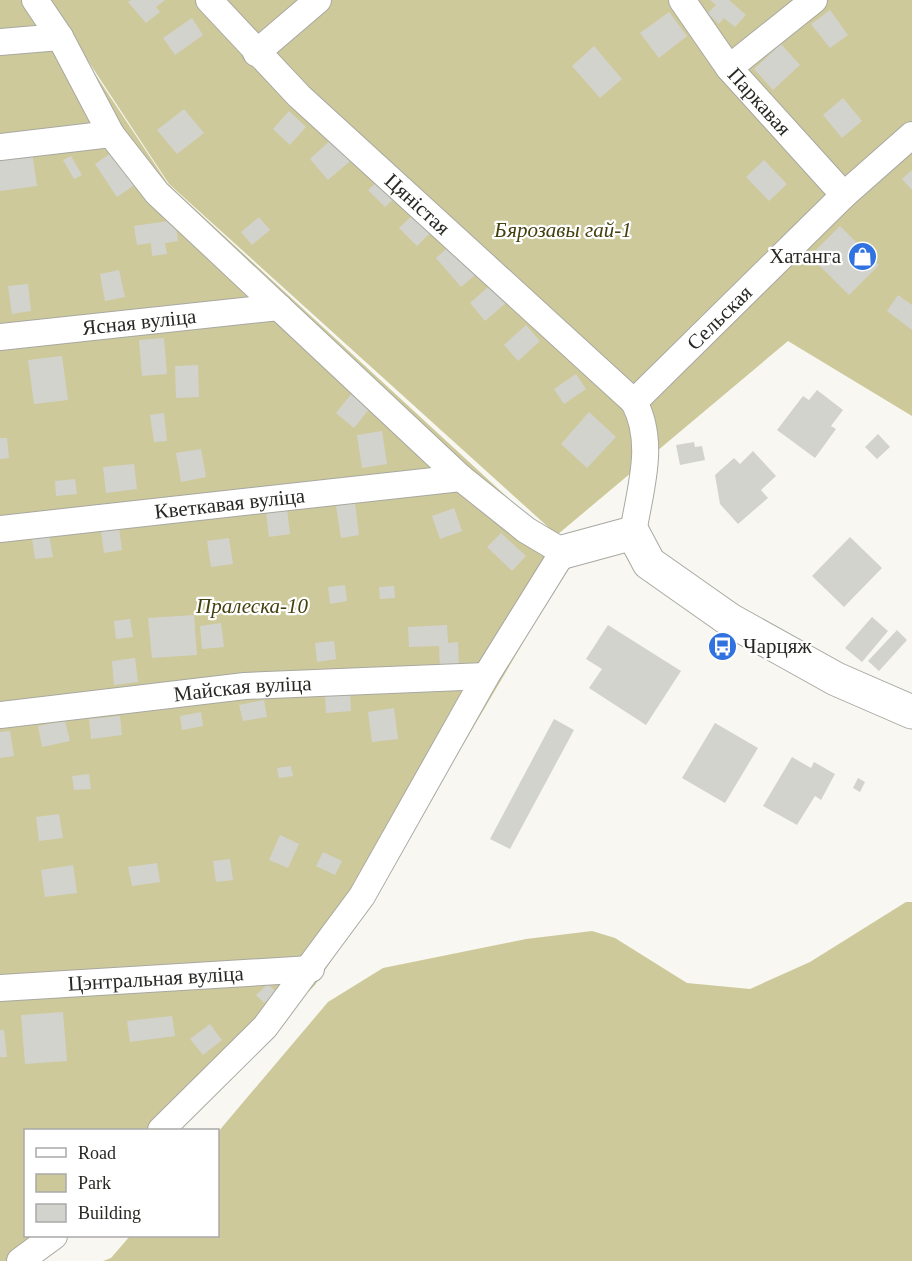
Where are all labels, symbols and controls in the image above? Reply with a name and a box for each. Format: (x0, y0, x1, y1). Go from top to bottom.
street label: Паркавая (723, 63, 796, 141)
street label: Цяністая (380, 168, 455, 240)
park label: Бярозавы гай-1 (493, 218, 632, 242)
shop icon: Хатанга (846, 240, 878, 272)
place label: Хатанга (769, 244, 842, 268)
street label: Сельская (682, 280, 757, 355)
street label: Ясная вуліца (81, 304, 198, 340)
street label: Кветкавая вуліца (153, 483, 307, 524)
park label: Пралеска-10 (195, 594, 308, 618)
bus stop icon: Чарцяж (706, 630, 738, 662)
place label: Чарцяж (743, 634, 812, 658)
street label: Майская вуліца (172, 671, 313, 706)
street label: Цэнтральная вуліца (67, 961, 245, 996)
legend (24, 1129, 219, 1237)
text: Road (78, 1143, 116, 1163)
text: Park (78, 1173, 111, 1193)
text: Building (78, 1203, 141, 1223)

